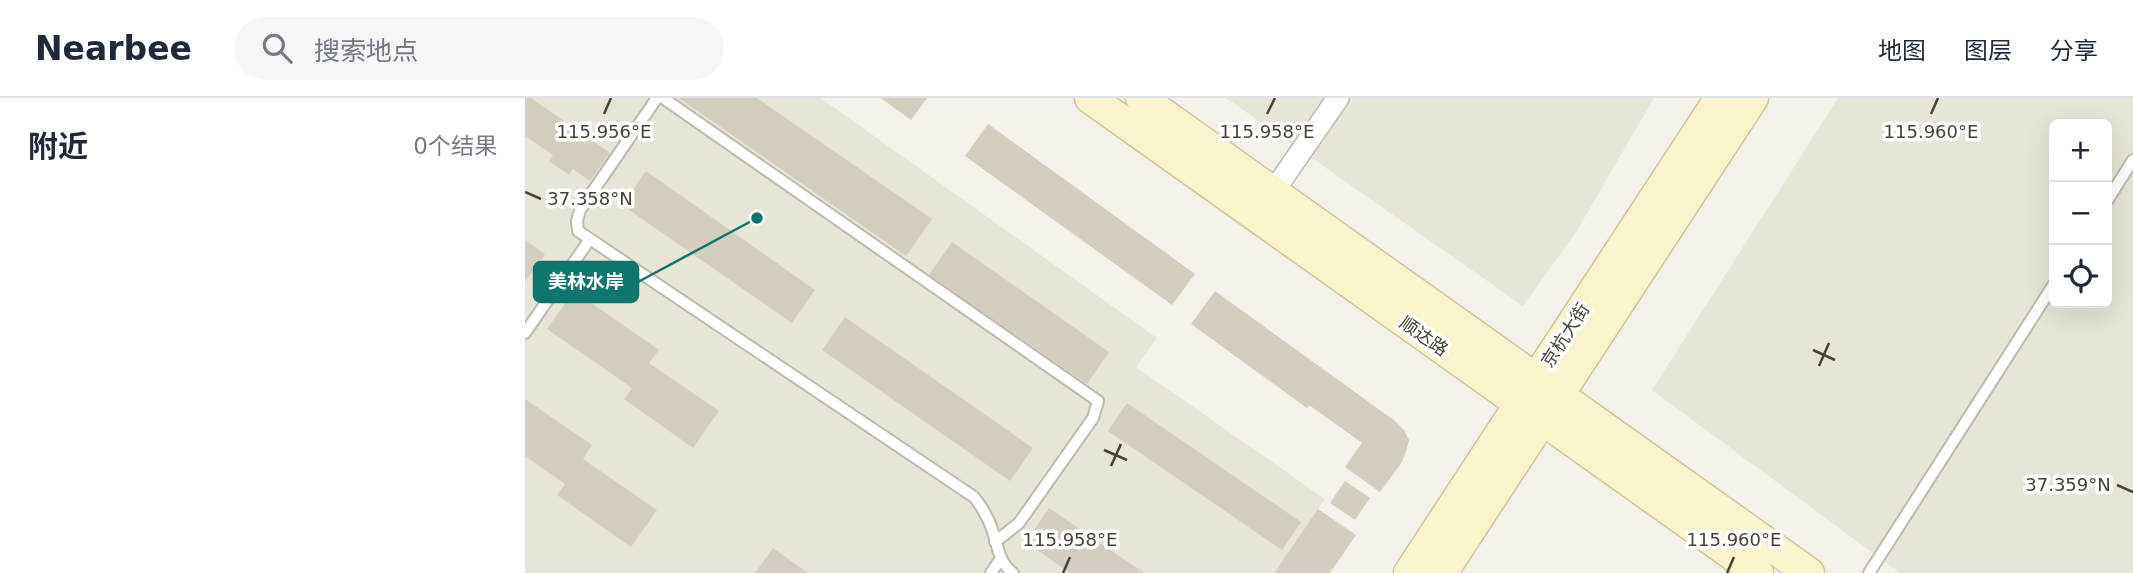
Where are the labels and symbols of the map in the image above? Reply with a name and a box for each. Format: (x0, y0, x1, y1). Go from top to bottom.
text: 115.956°E (557, 121, 651, 142)
text: 115.958°E (1220, 121, 1314, 142)
text: 115.960°E (1884, 121, 1978, 142)
text: 37.358°N (547, 188, 633, 209)
callout: 美林水岸 (534, 262, 638, 302)
text: 美林水岸 (548, 270, 624, 292)
street label: 京杭大街 (1537, 299, 1593, 371)
street label: 顺达路 (1396, 312, 1452, 360)
text: 37.359°N (2025, 474, 2111, 495)
text: 115.958°E (1023, 529, 1117, 550)
text: 115.960°E (1687, 529, 1781, 550)

